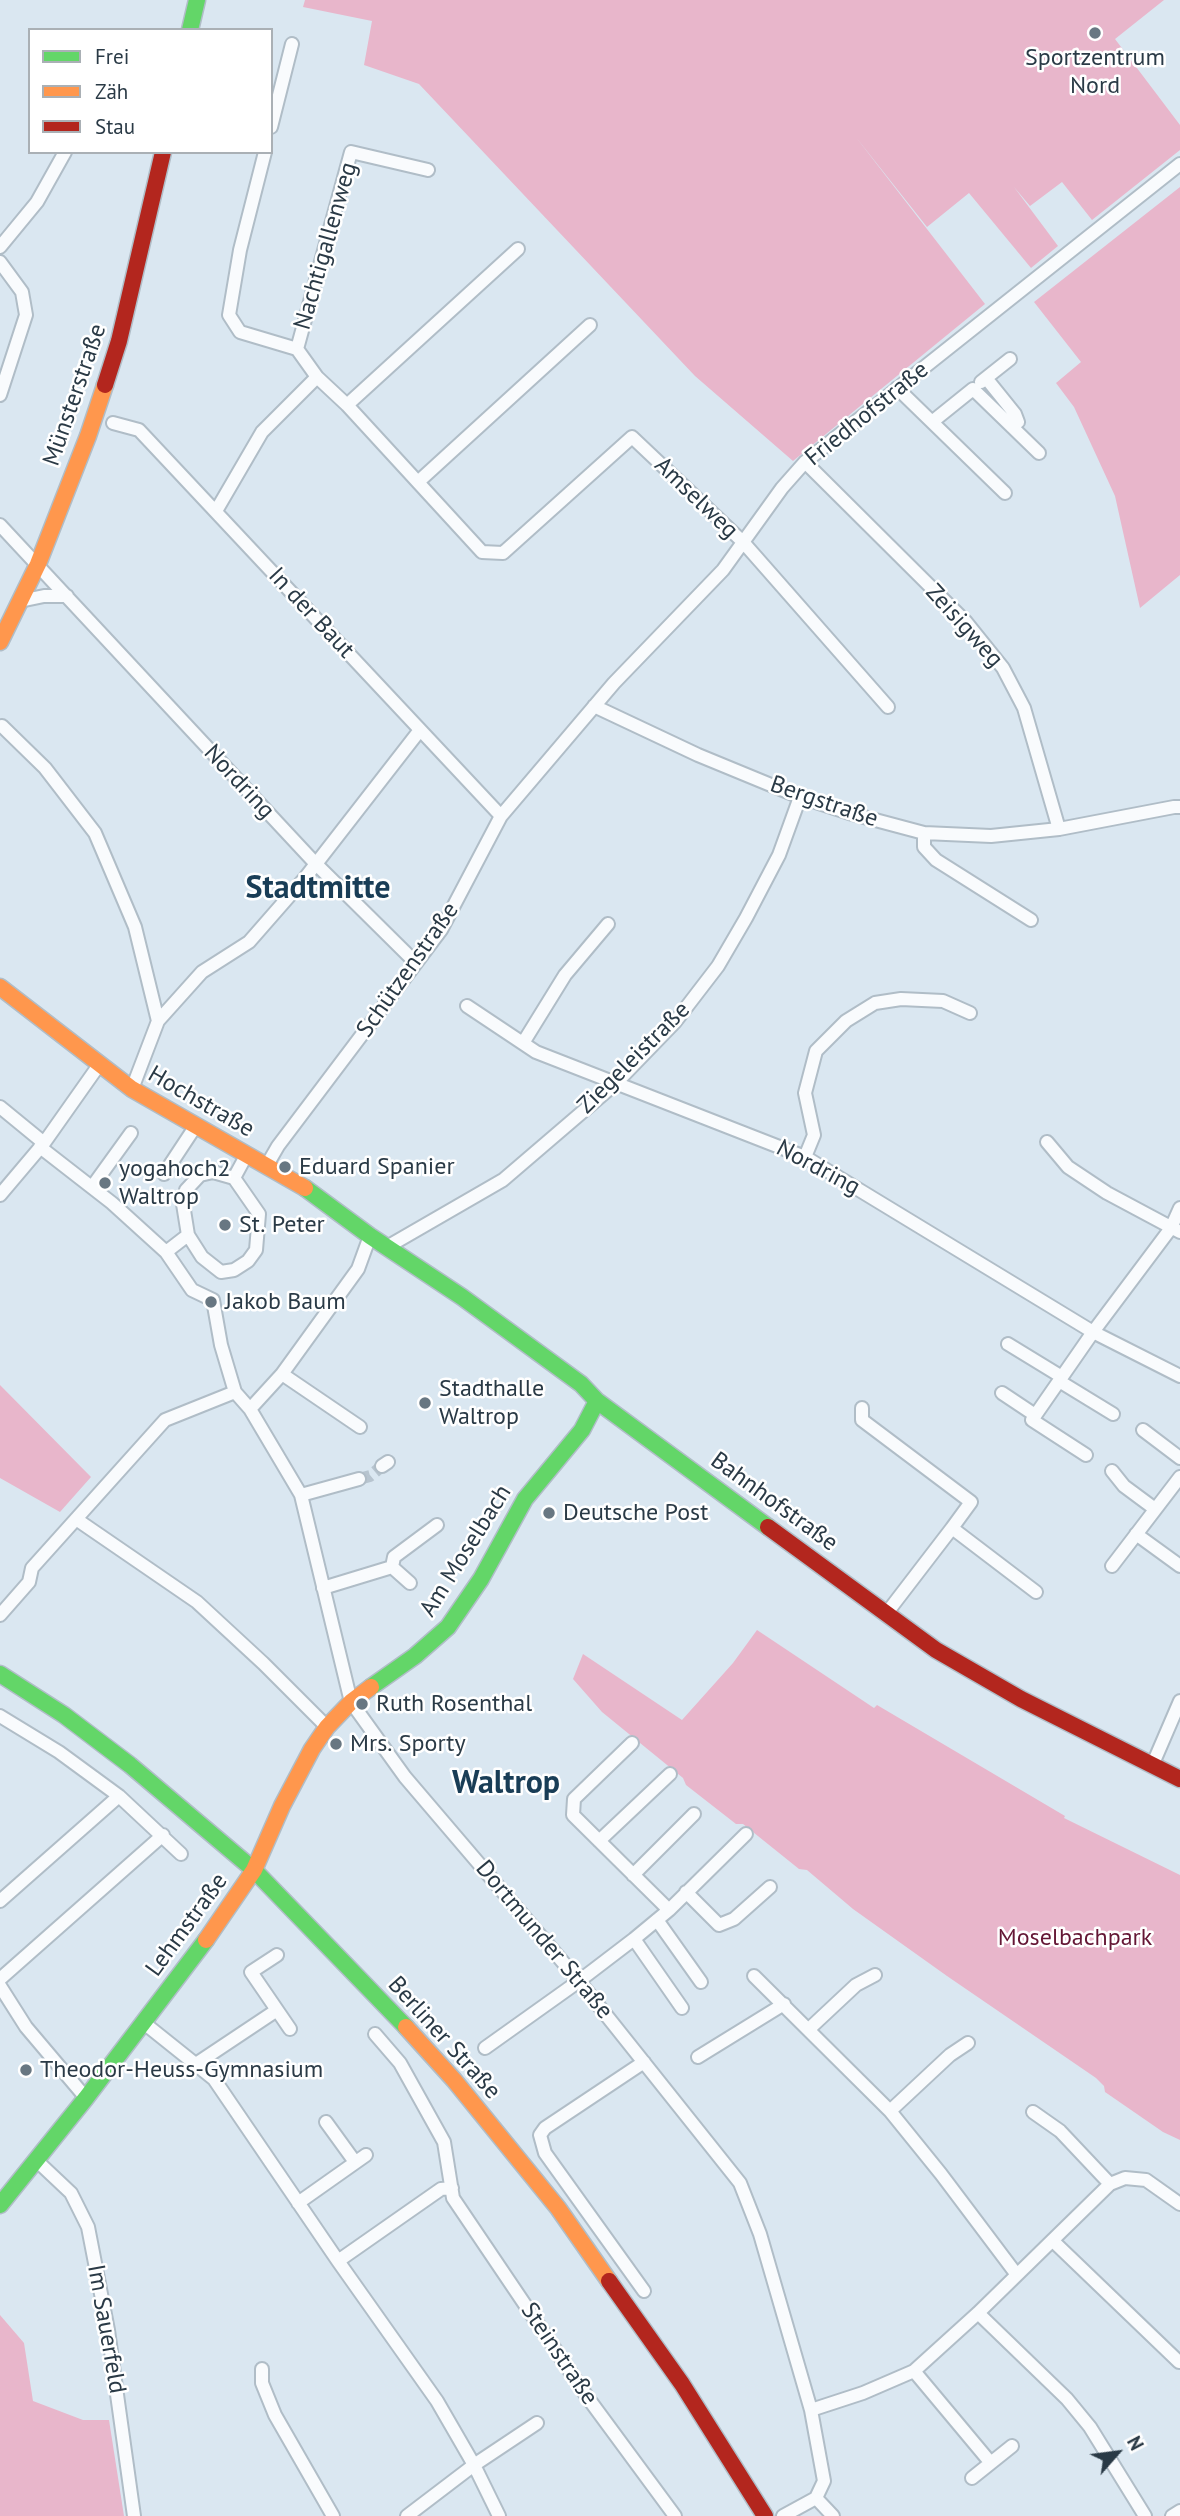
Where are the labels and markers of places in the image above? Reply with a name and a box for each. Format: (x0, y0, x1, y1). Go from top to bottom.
marker: Sportzentrum Nord (1087, 25, 1103, 41)
place label: Sportzentrum Nord (1025, 44, 1165, 100)
place label: Eduard Spanier (299, 1153, 455, 1181)
place label: yogahoch2 Waltrop (119, 1155, 231, 1211)
marker: Eduard Spanier (277, 1159, 293, 1175)
marker: yogahoch2 Waltrop (97, 1175, 113, 1191)
place label: St. Peter (239, 1211, 325, 1239)
marker: St. Peter (217, 1217, 233, 1233)
place label: Jakob Baum (225, 1288, 346, 1316)
marker: Jakob Baum (203, 1294, 219, 1310)
place label: Stadthalle Waltrop (439, 1375, 544, 1431)
marker: Stadthalle Waltrop (417, 1395, 433, 1411)
place label: Deutsche Post (563, 1499, 708, 1527)
marker: Deutsche Post (541, 1505, 557, 1521)
place label: Ruth Rosenthal (376, 1690, 532, 1718)
marker: Ruth Rosenthal (354, 1696, 370, 1712)
place label: Mrs. Sporty (350, 1730, 466, 1758)
marker: Mrs. Sporty (328, 1736, 344, 1752)
place label: Theodor-Heuss-Gymnasium (40, 2056, 323, 2084)
marker: Theodor-Heuss-Gymnasium (18, 2062, 34, 2078)

